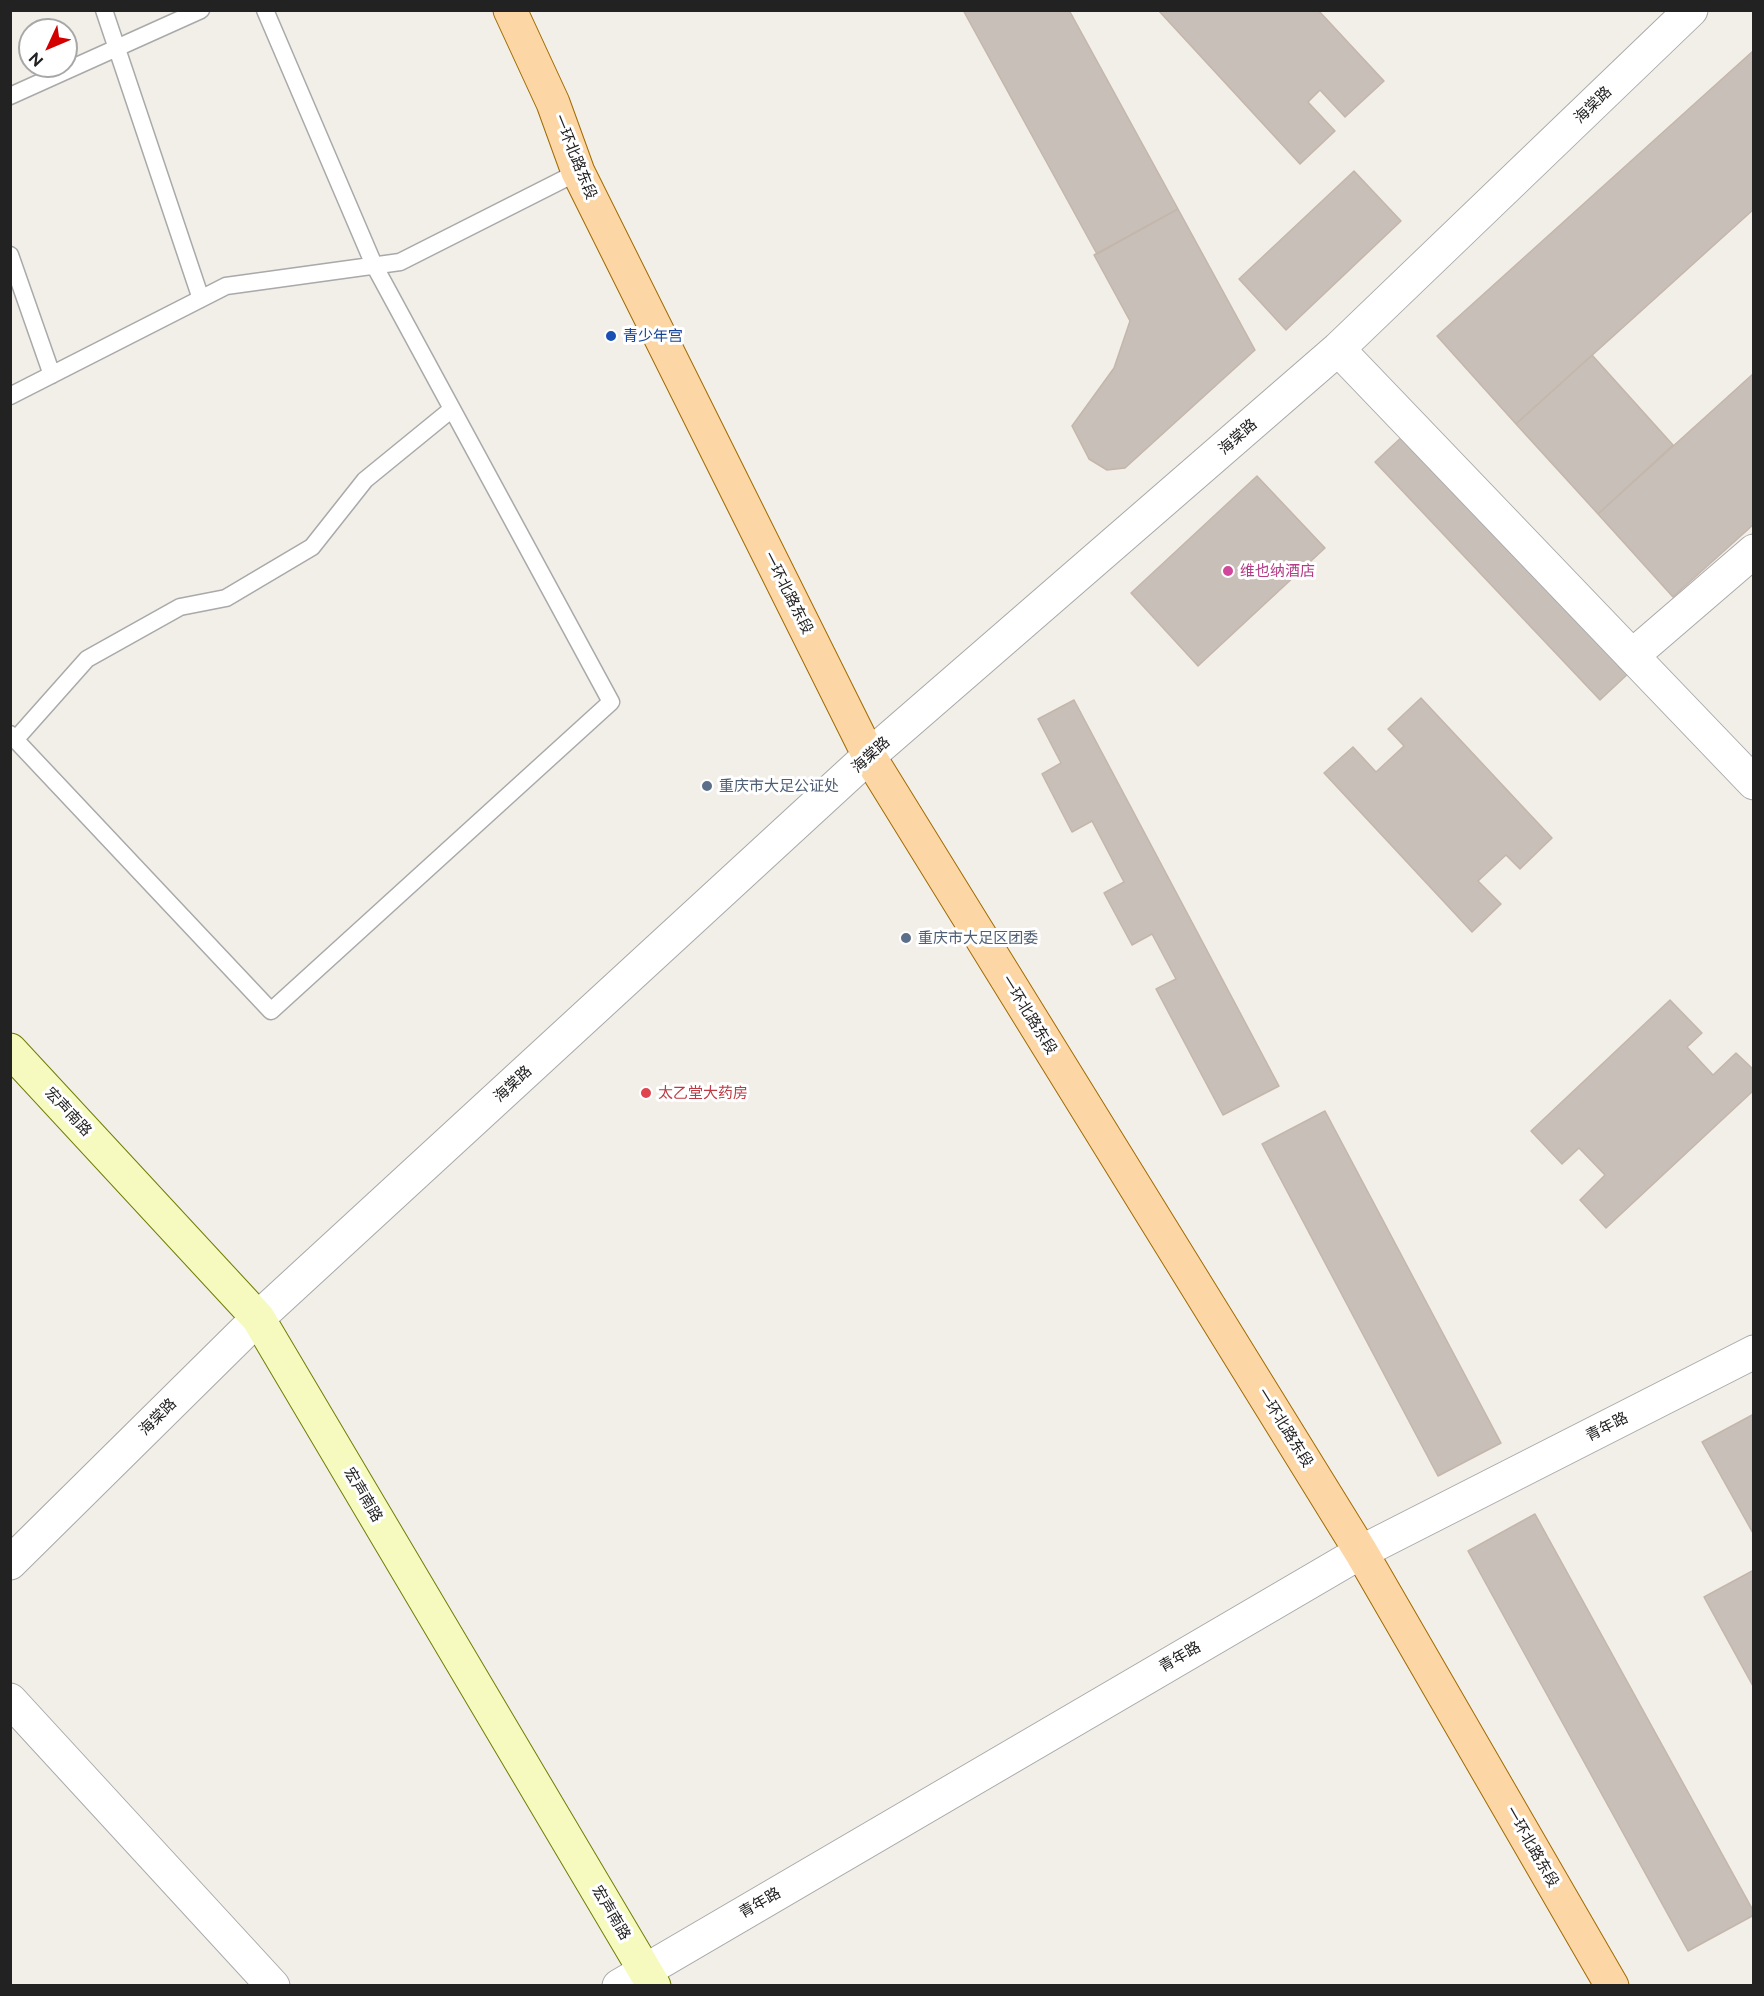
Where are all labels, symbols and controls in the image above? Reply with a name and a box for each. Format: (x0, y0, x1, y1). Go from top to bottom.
north arrow (18, 18, 78, 78)
text: N (25, 48, 47, 70)
street label: 海棠路 (1571, 83, 1615, 127)
street label: 一环北路东段 (550, 112, 600, 202)
place label: 青少年宫 (623, 327, 683, 345)
marker: 青少年宫 (604, 329, 618, 343)
street label: 海棠路 (1215, 415, 1261, 459)
street label: 一环北路东段 (760, 549, 816, 637)
place label: 维也纳酒店 (1240, 562, 1315, 580)
marker: 维也纳酒店 (1221, 564, 1235, 578)
street label: 海棠路 (848, 733, 894, 777)
place label: 重庆市大足公证处 (719, 777, 839, 795)
marker: 重庆市大足公证处 (700, 779, 714, 793)
place label: 重庆市大足区团委 (918, 929, 1038, 947)
marker: 重庆市大足区团委 (899, 931, 913, 945)
street label: 一环北路东段 (998, 972, 1060, 1058)
street label: 海棠路 (490, 1062, 536, 1106)
street label: 宏声南路 (41, 1084, 95, 1140)
place label: 太乙堂大药房 (658, 1084, 748, 1102)
marker: 太乙堂大药房 (639, 1086, 653, 1100)
street label: 一环北路东段 (1254, 1385, 1316, 1471)
street label: 海棠路 (136, 1395, 180, 1439)
street label: 青年路 (1583, 1409, 1631, 1445)
street label: 宏声南路 (340, 1465, 386, 1525)
street label: 青年路 (1156, 1638, 1204, 1676)
street label: 一环北路东段 (1502, 1804, 1562, 1890)
street label: 宏声南路 (588, 1883, 634, 1943)
street label: 青年路 (736, 1884, 784, 1922)

